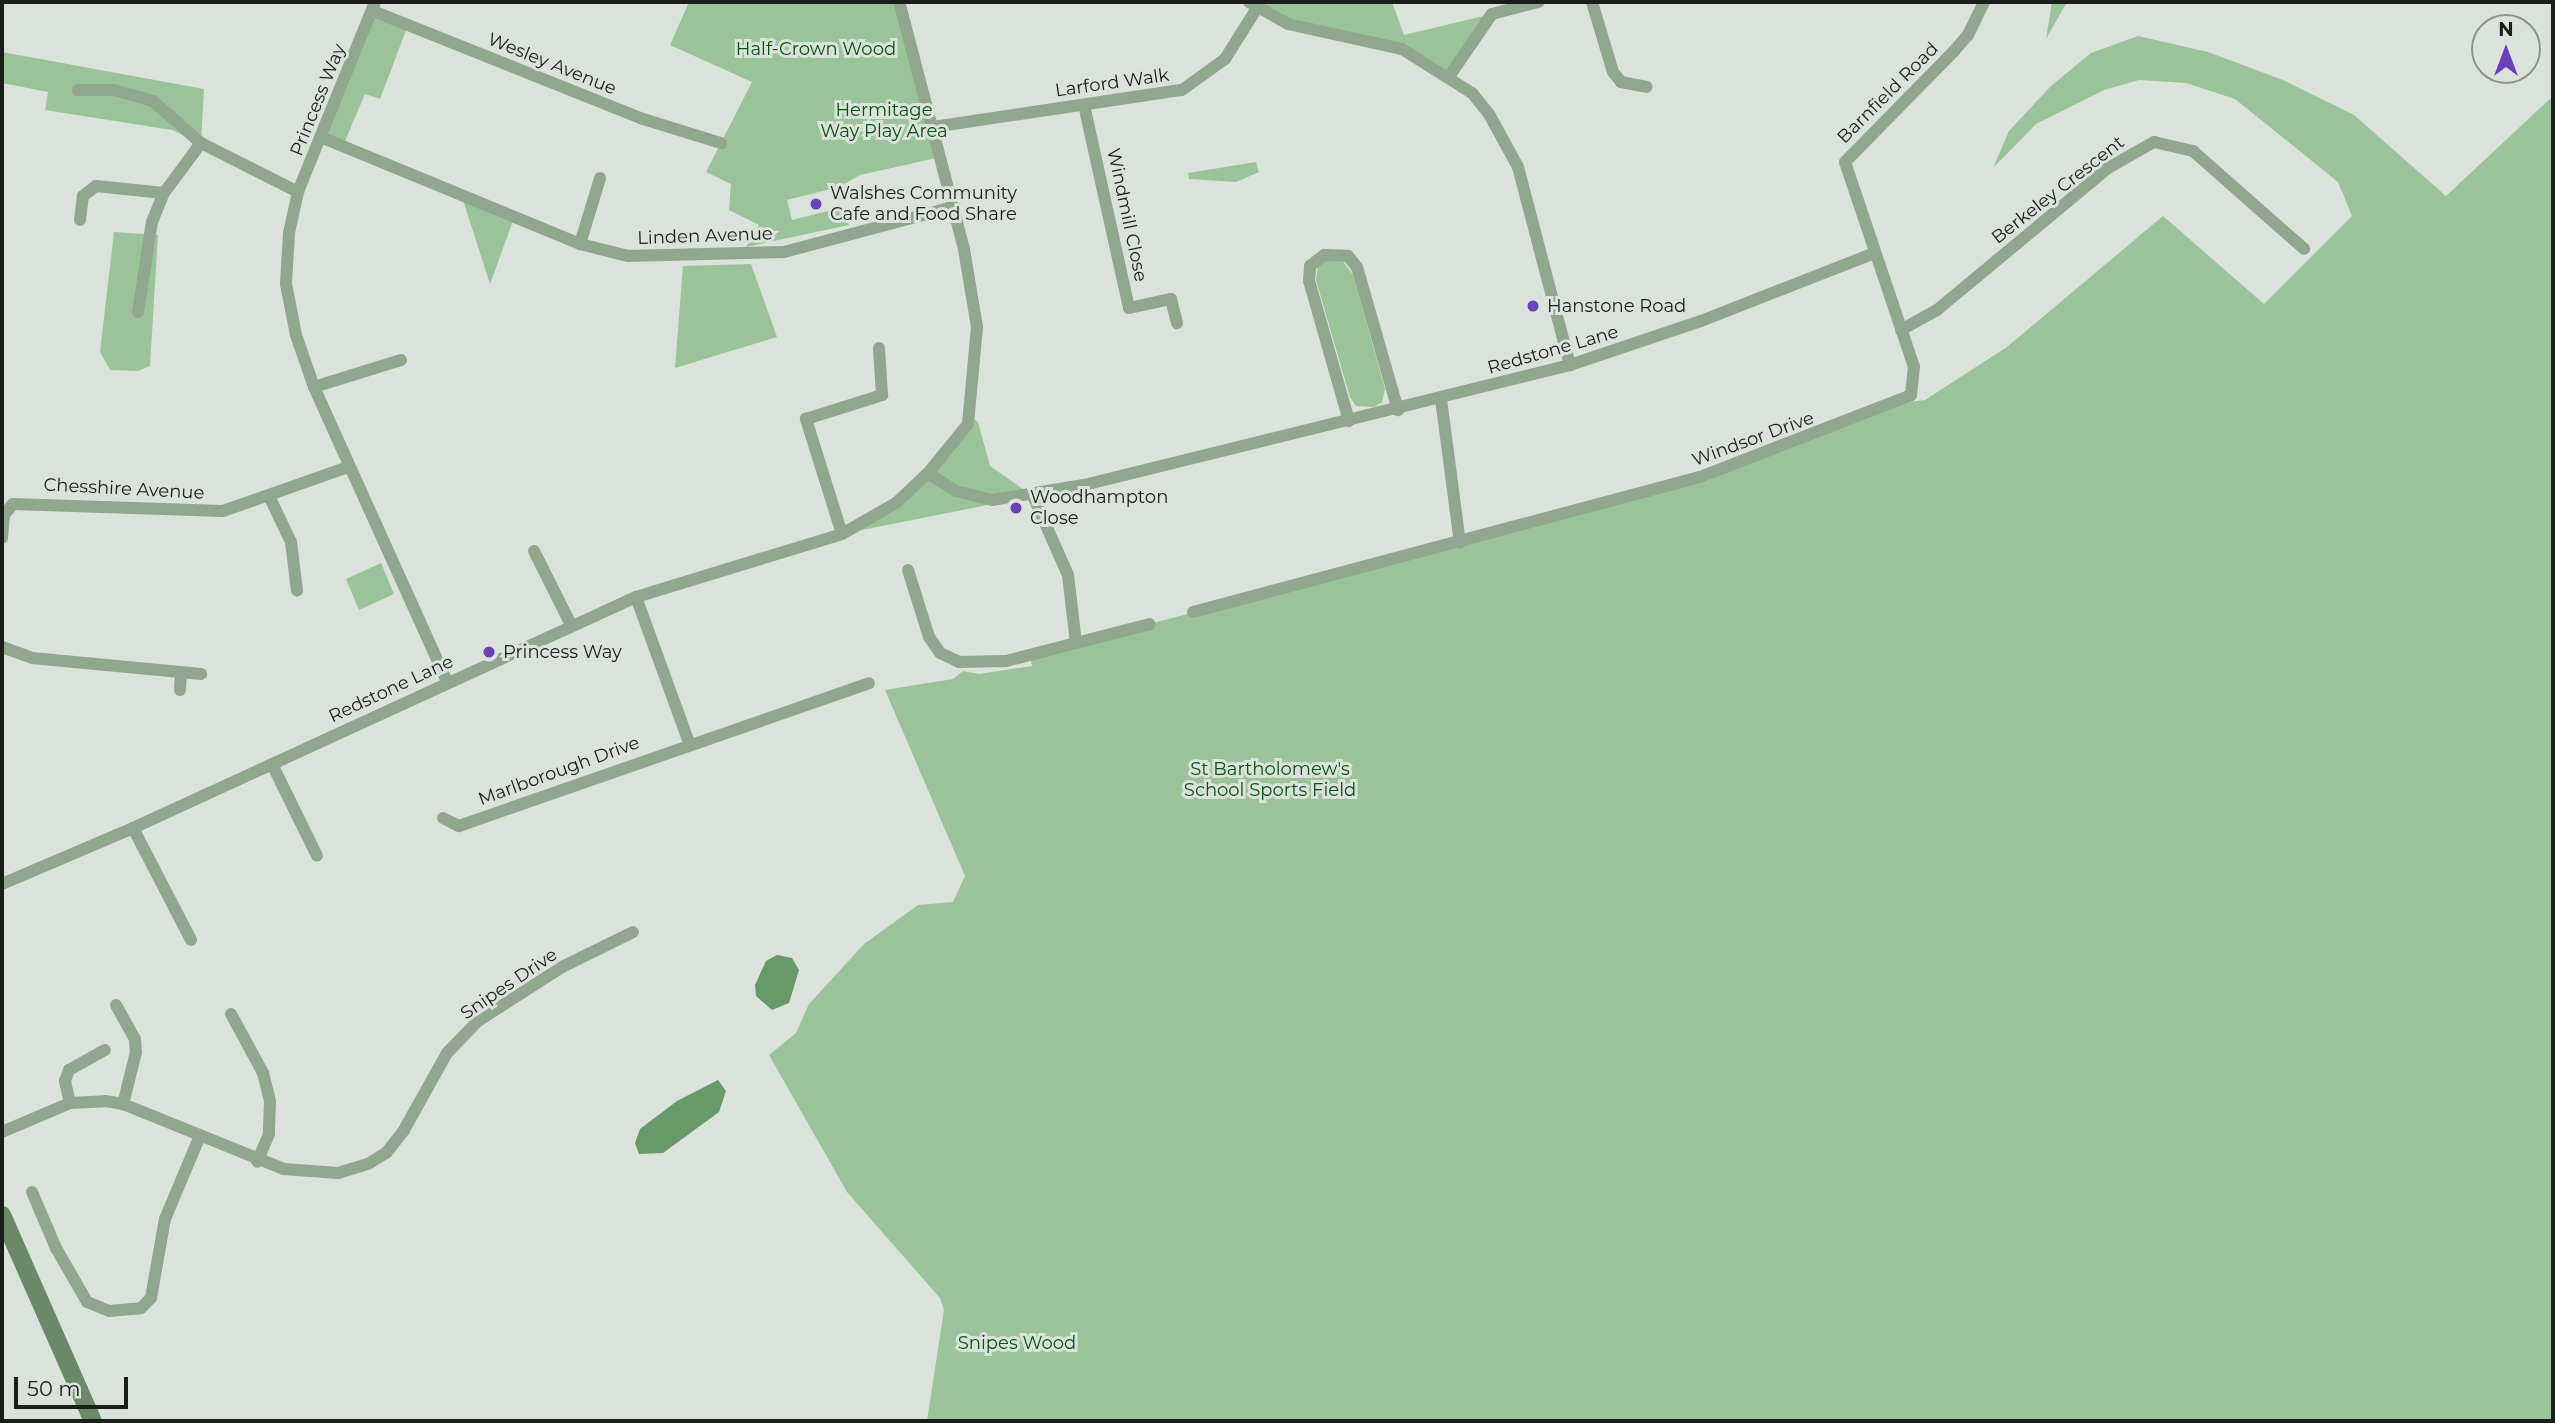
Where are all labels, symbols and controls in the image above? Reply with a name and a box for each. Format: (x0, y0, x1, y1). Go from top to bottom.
north arrow (2471, 14, 2541, 84)
text: N (2498, 18, 2514, 41)
street label: Wesley Avenue (485, 28, 619, 100)
park label: Half-Crown Wood (736, 38, 896, 60)
street label: Barnfield Road (1833, 38, 1943, 148)
street label: Princess Way (286, 41, 350, 159)
street label: Larford Walk (1054, 64, 1170, 102)
park label: Hermitage Way Play Area (820, 100, 948, 142)
street label: Berkeley Crescent (1987, 131, 2129, 249)
street label: Windmill Close (1102, 146, 1152, 284)
place label: Walshes Community Cafe and Food Share (830, 183, 1017, 226)
marker: Walshes Community Cafe and Food Share (808, 196, 824, 212)
street label: Linden Avenue (637, 223, 773, 249)
place label: Hanstone Road (1547, 295, 1686, 317)
marker: Hanstone Road (1525, 298, 1541, 314)
street label: Redstone Lane (1485, 321, 1621, 379)
street label: Windsor Drive (1689, 407, 1817, 471)
street label: Chesshire Avenue (43, 474, 205, 504)
place label: Woodhampton Close (1030, 487, 1168, 530)
marker: Woodhampton Close (1008, 500, 1024, 516)
place label: Princess Way (503, 641, 622, 663)
marker: Princess Way (481, 644, 497, 660)
street label: Redstone Lane (325, 651, 457, 727)
street label: Marlborough Drive (475, 732, 643, 810)
park label: St Bartholomew's School Sports Field (1184, 759, 1356, 802)
street label: Snipes Drive (457, 944, 561, 1024)
park label: Snipes Wood (958, 1332, 1076, 1354)
scale bar (18, 1364, 131, 1408)
text: 50 m (27, 1376, 81, 1401)

